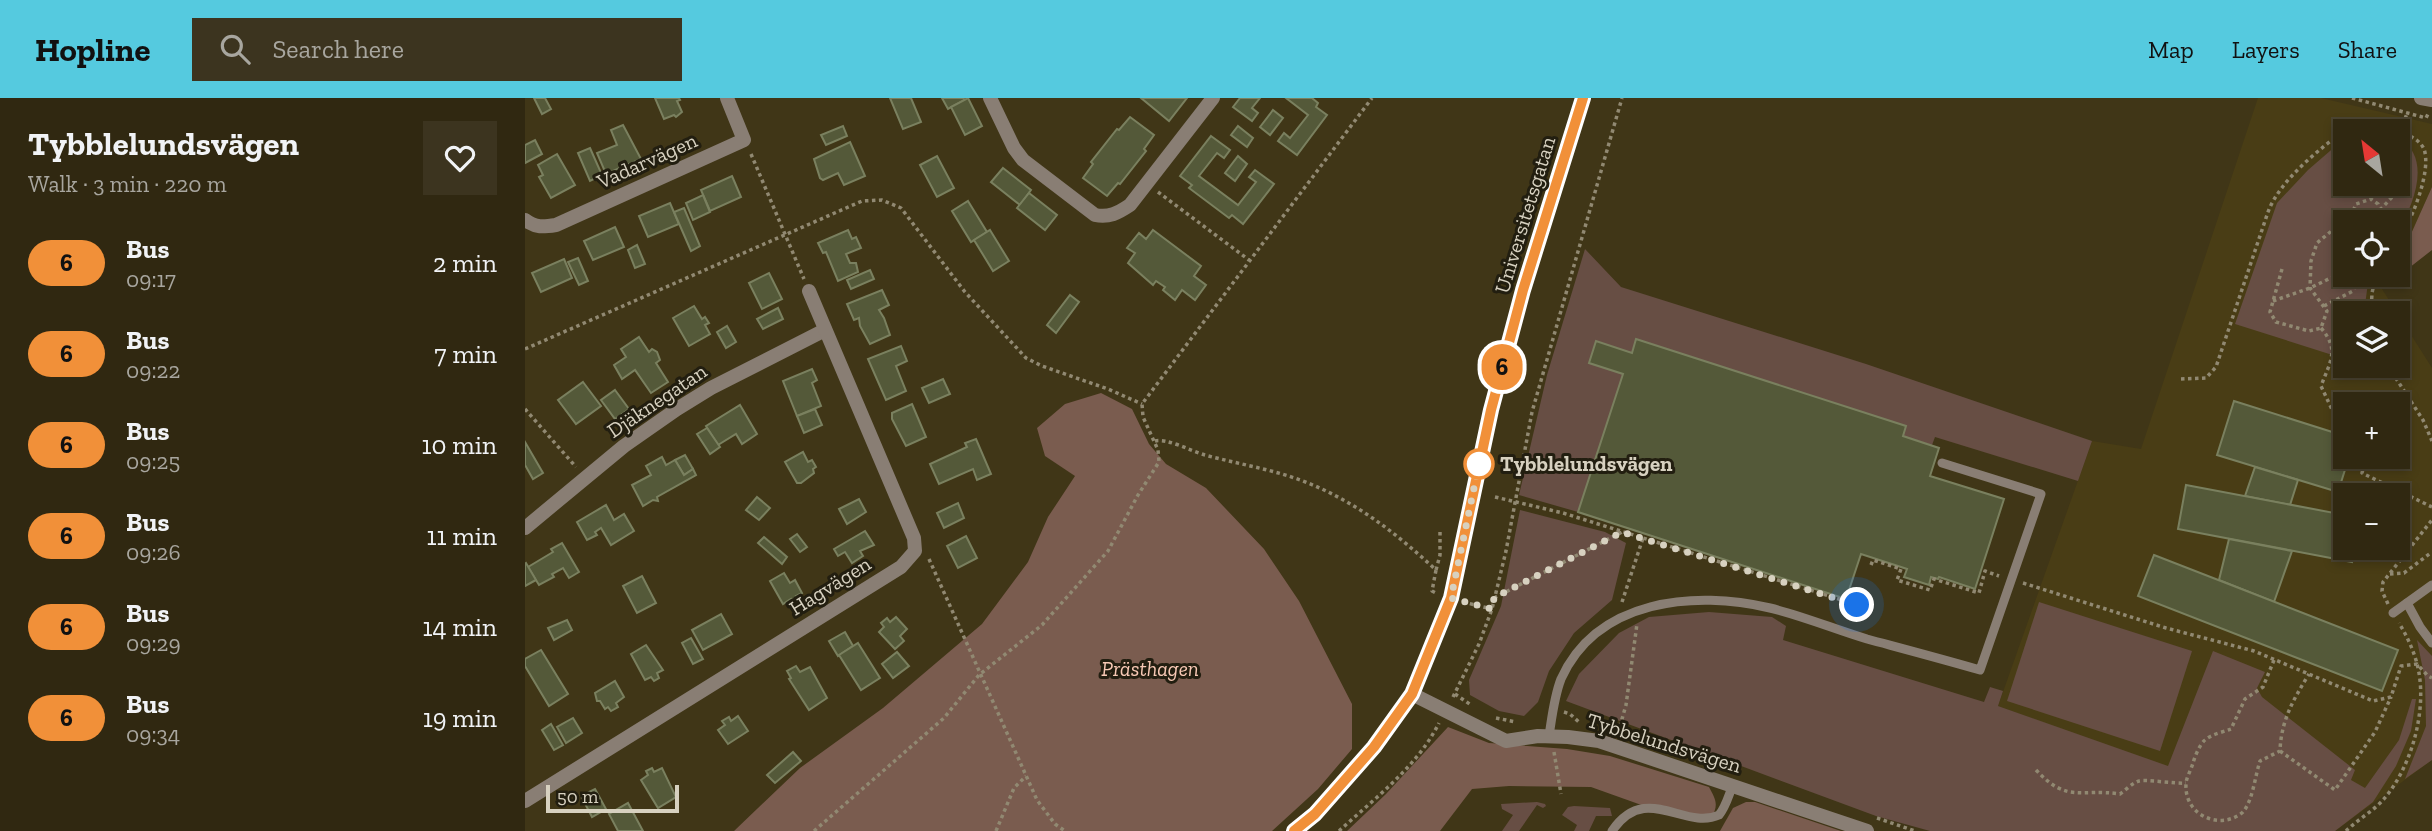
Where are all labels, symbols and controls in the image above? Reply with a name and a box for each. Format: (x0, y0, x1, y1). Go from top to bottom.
search box (192, 18, 682, 81)
text: Hopline (35, 30, 150, 69)
icon: search (216, 30, 254, 68)
text: Search here (272, 33, 404, 65)
text: Map (2148, 35, 2194, 64)
text: Layers (2232, 35, 2300, 64)
text: Share (2338, 35, 2397, 64)
north arrow (2333, 119, 2410, 196)
map controls (2333, 119, 2410, 560)
button: heart (423, 121, 497, 195)
text: Tybblelundsvägen (28, 124, 299, 163)
street label: Vadarvägen (592, 127, 701, 194)
street label: Universitetsgatan (1489, 133, 1560, 296)
text: Walk · 3 min · 220 m (28, 170, 227, 198)
button: locate (2333, 210, 2410, 287)
text: Bus (126, 233, 169, 265)
text: 2 min (433, 247, 497, 279)
text: 6 (60, 248, 73, 277)
text: 09:17 (126, 265, 176, 293)
button: layers (2333, 301, 2410, 378)
text: Bus (126, 324, 169, 356)
text: 7 min (434, 338, 497, 370)
text: 6 (60, 339, 73, 368)
line badge: 6 (1479, 344, 1525, 390)
text: 6 (1496, 352, 1508, 381)
text: 09:22 (126, 356, 180, 384)
street label: Djäknegatan (602, 358, 712, 444)
button: + (2333, 392, 2410, 469)
text: Bus (126, 415, 169, 447)
text: 10 min (421, 429, 497, 461)
text: 6 (60, 430, 73, 459)
text: 09:25 (126, 447, 180, 475)
marker: Tybblelundsvägen (1464, 449, 1494, 479)
place label: Tybblelundsvägen (1500, 451, 1673, 476)
button: − (2333, 483, 2410, 560)
text: Bus (126, 506, 169, 538)
text: 11 min (426, 520, 497, 552)
text: 6 (60, 521, 73, 550)
text: 09:26 (126, 538, 181, 566)
street label: Hagvägen (784, 551, 875, 620)
your location (1839, 587, 1874, 622)
text: Bus (126, 597, 169, 629)
text: 14 min (422, 611, 497, 643)
text: 6 (60, 612, 73, 641)
text: 09:29 (126, 629, 181, 657)
park label: Prästhagen (1101, 656, 1199, 681)
text: Bus (126, 688, 169, 720)
text: 19 min (423, 702, 497, 734)
text: 6 (60, 703, 73, 732)
street label: Tybbelundsvägen (1584, 707, 1744, 778)
text: 09:34 (126, 720, 180, 748)
scale bar (546, 782, 679, 814)
text: 50 m (557, 785, 598, 808)

